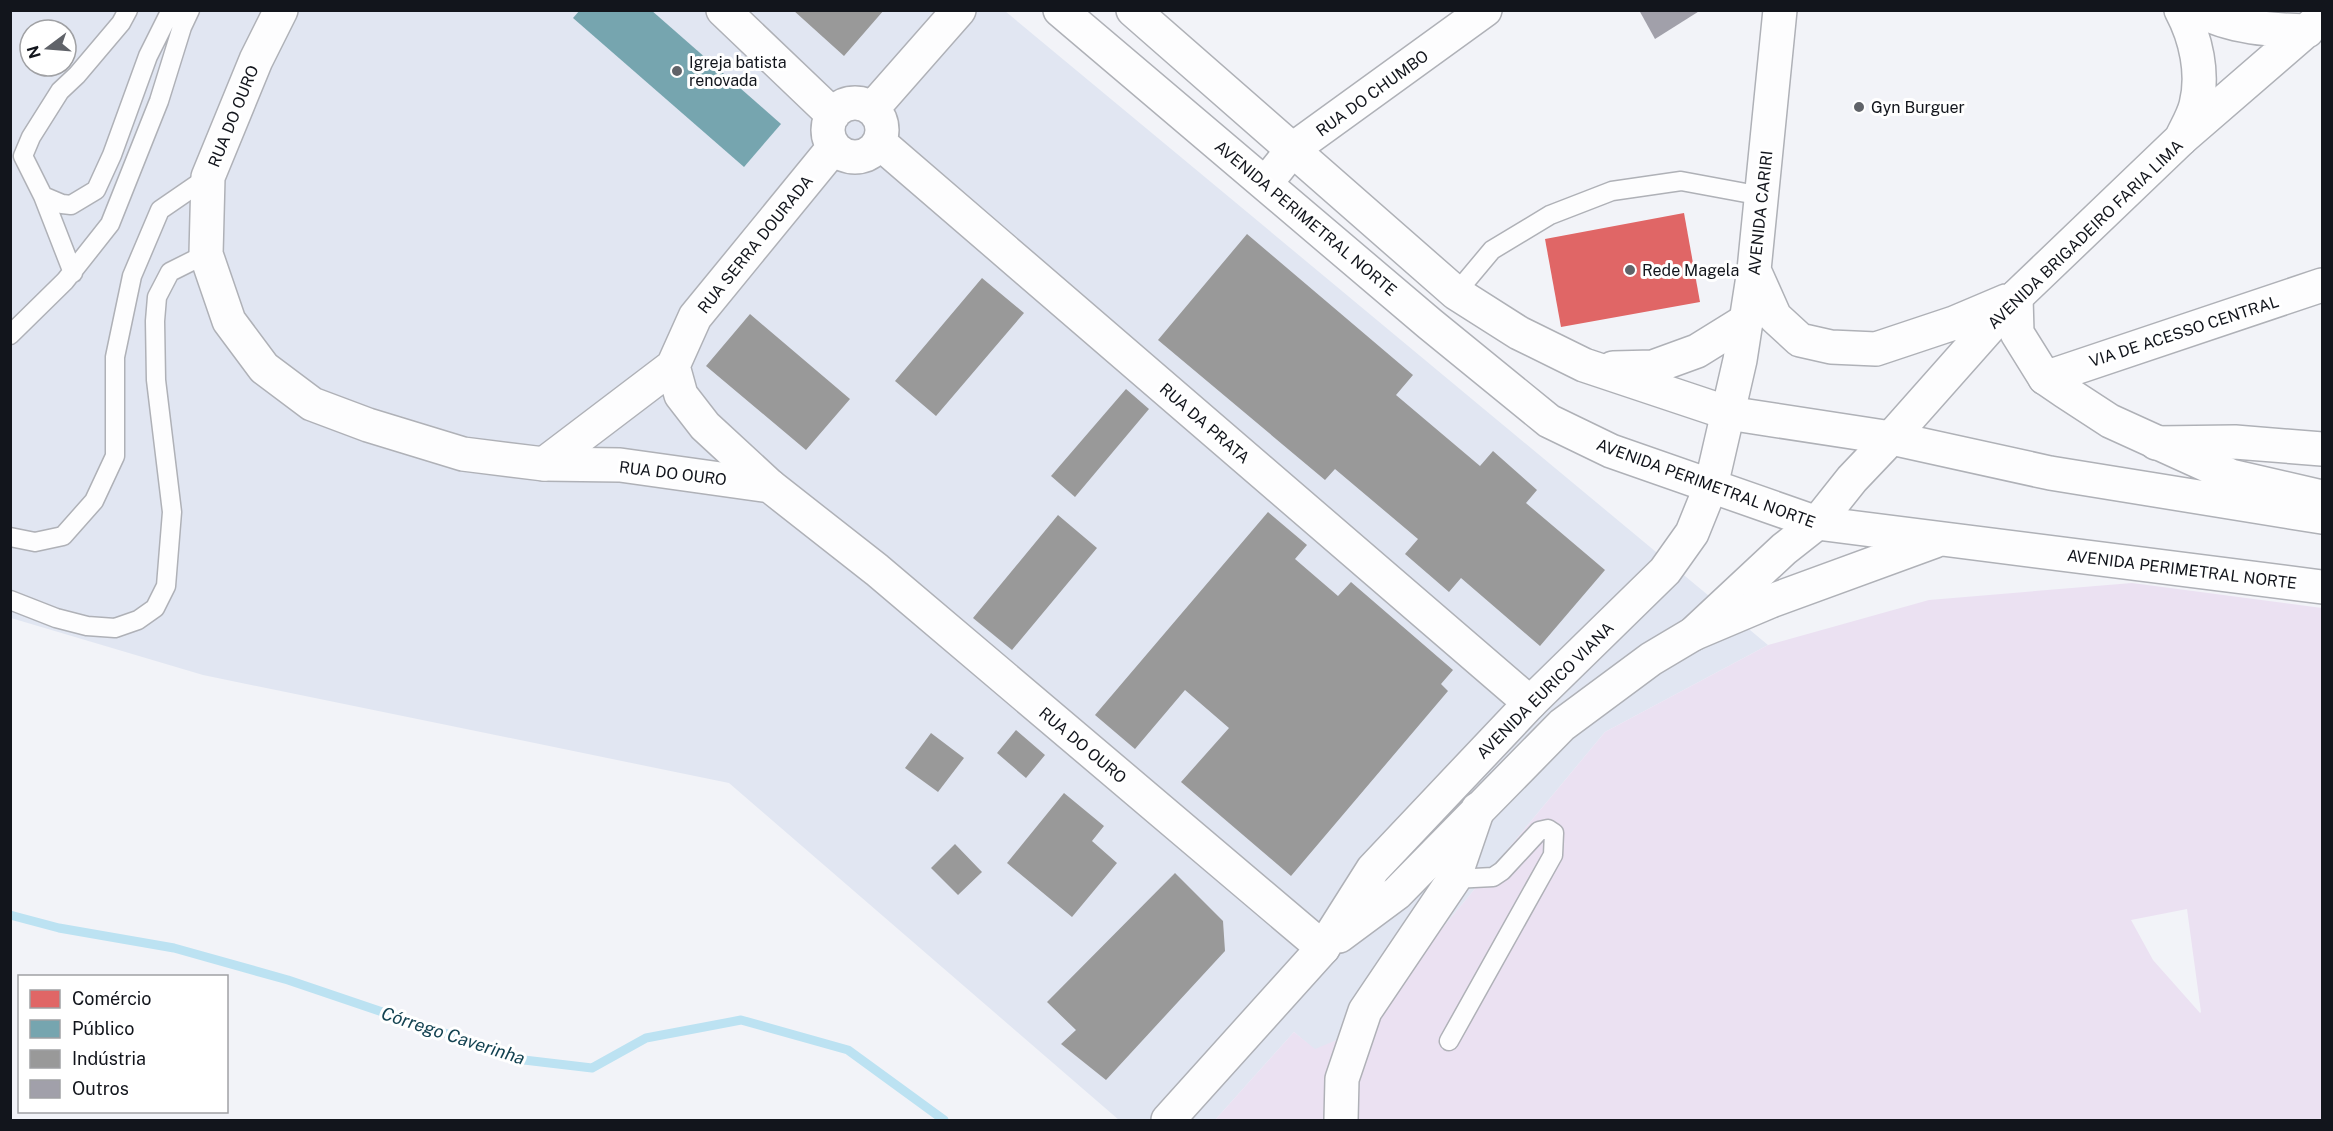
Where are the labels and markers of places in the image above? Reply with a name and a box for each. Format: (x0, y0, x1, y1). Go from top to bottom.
place label: Igreja batista renovada (689, 53, 787, 90)
marker: Igreja batista renovada (670, 64, 684, 78)
place label: Gyn Burguer (1871, 98, 1965, 117)
marker: Gyn Burguer (1852, 100, 1866, 114)
place label: Rede Magela (1642, 261, 1739, 280)
marker: Rede Magela (1623, 263, 1637, 277)

